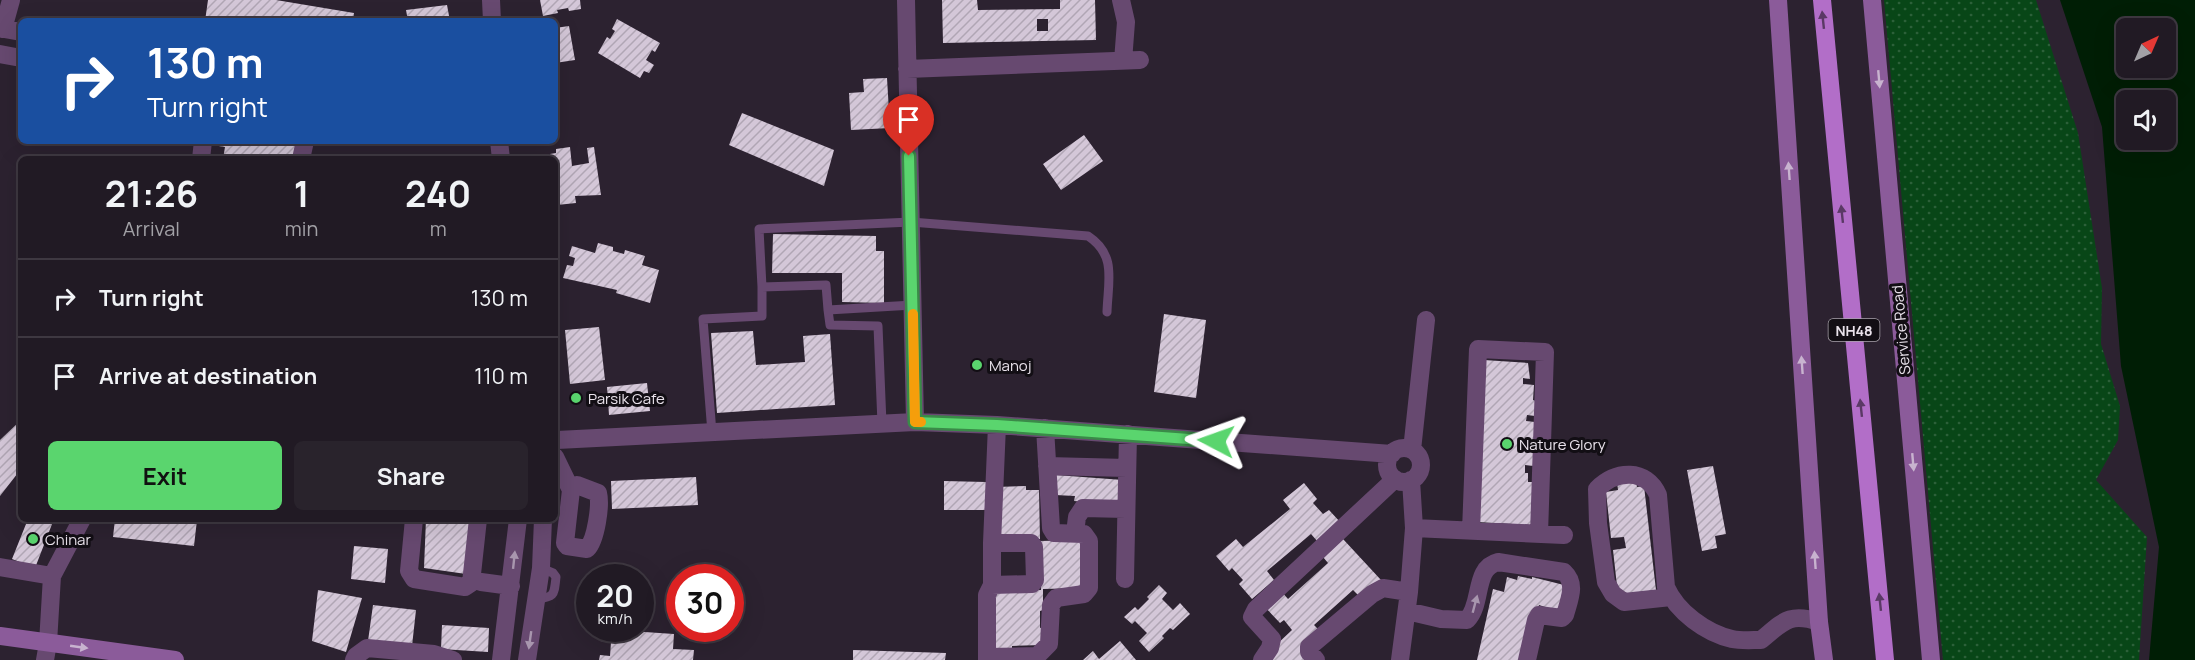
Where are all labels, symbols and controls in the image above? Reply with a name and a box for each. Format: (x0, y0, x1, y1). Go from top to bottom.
one-way arrow (1818, 10, 1828, 29)
north arrow (2116, 18, 2176, 78)
map controls (2116, 18, 2176, 150)
text: 130 m (147, 33, 264, 91)
icon: right (48, 42, 126, 120)
one-way arrow (1874, 70, 1884, 89)
text: Turn right (147, 88, 268, 125)
button: sound (2116, 90, 2176, 150)
pin (883, 94, 934, 156)
icon: arrive (892, 103, 925, 136)
one-way arrow (1785, 161, 1794, 180)
text: 21:26 (105, 169, 198, 218)
text: 1 (294, 169, 309, 218)
text: 240 (405, 169, 471, 218)
one-way arrow (1837, 204, 1847, 223)
text: Arrival (123, 215, 180, 242)
text: min (285, 215, 318, 242)
text: m (430, 215, 447, 242)
icon: right (48, 282, 81, 315)
text: Turn right (99, 283, 204, 313)
text: 130 m (471, 283, 528, 313)
street label: Service Road (1887, 284, 1915, 376)
road number: NH48 (1828, 319, 1880, 341)
place label: Manoj (989, 355, 1031, 376)
one-way arrow (1797, 356, 1807, 375)
marker: Manoj (970, 358, 984, 372)
icon: arrive (48, 360, 81, 393)
text: Arrive at destination (99, 361, 317, 391)
text: 110 m (474, 361, 528, 391)
place label: Parsik Cafe (588, 388, 665, 409)
marker: Parsik Cafe (569, 391, 583, 405)
one-way arrow (1856, 398, 1866, 417)
position arrow (1184, 409, 1248, 473)
place label: Nature Glory (1519, 434, 1606, 455)
marker: Nature Glory (1500, 437, 1514, 451)
button: Exit (48, 441, 282, 510)
button: Share (294, 441, 528, 510)
one-way arrow (1908, 452, 1918, 471)
place label: Chinar (45, 529, 91, 550)
marker: Chinar (26, 532, 40, 546)
one-way arrow (1810, 550, 1820, 569)
one-way arrow (509, 551, 519, 570)
speed limit sign: 30 (666, 564, 744, 642)
text: 20 (596, 575, 634, 616)
one-way arrow (1875, 592, 1885, 611)
one-way arrow (1471, 595, 1481, 613)
text: km/h (598, 608, 632, 629)
one-way arrow (525, 630, 535, 649)
one-way arrow (69, 642, 88, 652)

